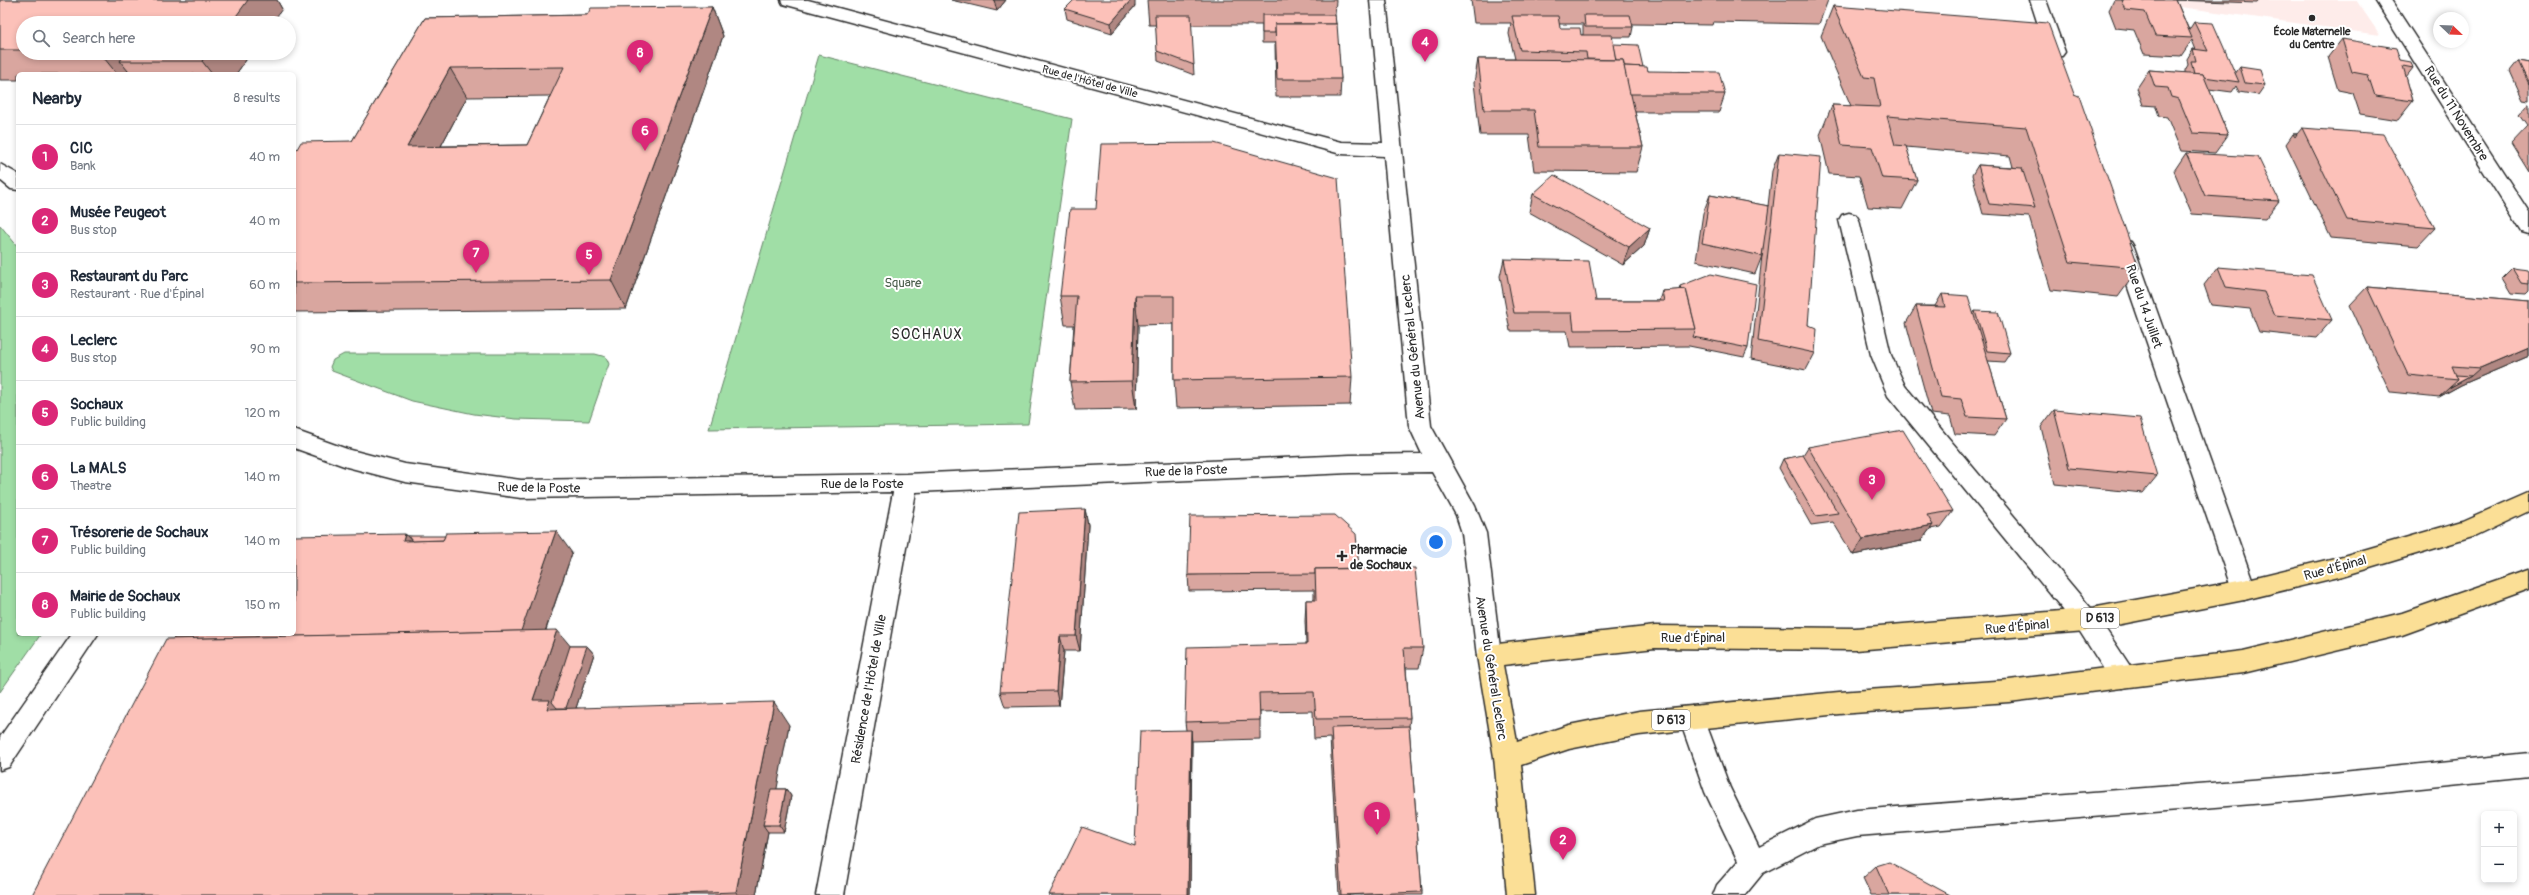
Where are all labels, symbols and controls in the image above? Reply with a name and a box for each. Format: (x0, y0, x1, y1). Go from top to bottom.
north arrow (2433, 12, 2469, 48)
marker: École Maternelle du Centre (2307, 13, 2317, 23)
search box (16, 16, 296, 60)
place label: École Maternelle du Centre (2274, 24, 2351, 51)
icon: search (30, 27, 52, 49)
text: Search here (62, 29, 135, 48)
pin: 4 (1412, 29, 1438, 62)
pin: 8 (627, 40, 653, 73)
street label: Rue de l'Hôtel de Ville (1041, 62, 1140, 101)
street label: Rue du 11 Novembre (2421, 63, 2492, 164)
text: Nearby (32, 88, 81, 109)
text: 8 results (234, 90, 280, 106)
pin: 6 (632, 118, 658, 151)
text: CIC (70, 139, 93, 158)
text: 1 (42, 149, 48, 165)
text: 40 m (249, 149, 280, 165)
text: Bank (70, 158, 96, 174)
text: Musée Peugeot (70, 203, 166, 222)
text: 2 (41, 213, 49, 229)
text: 40 m (249, 213, 280, 229)
text: Bus stop (70, 222, 117, 238)
pin: 7 (463, 240, 489, 273)
pin: 5 (576, 242, 602, 275)
street label: Rue du 14 Juillet (2122, 262, 2166, 351)
text: Restaurant du Parc (70, 267, 188, 286)
street label: Avenue du Général Leclerc (1397, 273, 1429, 420)
park label: Square (884, 275, 922, 291)
text: 3 (41, 277, 49, 293)
text: 60 m (249, 277, 280, 293)
text: Restaurant · Rue d'Épinal (70, 286, 204, 302)
district label: SOCHAUX (891, 325, 963, 344)
text: Leclerc (70, 331, 117, 350)
text: 4 (41, 341, 49, 357)
text: 90 m (250, 341, 280, 357)
text: Bus stop (70, 350, 117, 366)
text: Sochaux (70, 395, 123, 414)
text: 5 (41, 405, 49, 421)
text: 120 m (244, 405, 280, 421)
text: Public building (70, 414, 146, 430)
text: La MALS (70, 459, 126, 478)
street label: Rue de la Poste (1144, 462, 1228, 480)
pin: 3 (1859, 467, 1885, 500)
text: 6 (41, 469, 49, 485)
text: 140 m (244, 469, 280, 485)
street label: Rue de la Poste (821, 476, 904, 492)
text: Theatre (70, 478, 111, 494)
street label: Rue de la Poste (498, 479, 581, 497)
text: Trésorerie de Sochaux (70, 523, 208, 542)
your location (1426, 532, 1446, 552)
text: 7 (42, 533, 48, 549)
text: 140 m (244, 533, 280, 549)
text: Public building (70, 542, 146, 558)
place label: Pharmacie de Sochaux (1350, 542, 1412, 573)
marker: Pharmacie de Sochaux (1337, 551, 1347, 561)
street label: Rue d'Épinal (2302, 552, 2368, 584)
text: Mairie de Sochaux (70, 587, 180, 606)
street label: Avenue du Général Leclerc (1472, 595, 1510, 742)
text: 8 (42, 597, 48, 613)
text: 150 m (245, 597, 280, 613)
text: Public building (70, 606, 146, 622)
road number: D 613 (2081, 608, 2119, 628)
street label: Résidence de l'Hôtel de Ville (848, 613, 890, 765)
street label: Rue d'Épinal (1984, 616, 2050, 638)
street label: Rue d'Épinal (1661, 630, 1725, 646)
road number: D 613 (1652, 710, 1690, 730)
pin: 1 (1364, 802, 1390, 835)
map controls (2481, 811, 2517, 883)
button: + (2481, 811, 2517, 847)
pin: 2 (1550, 827, 1576, 860)
button: − (2481, 847, 2517, 883)

